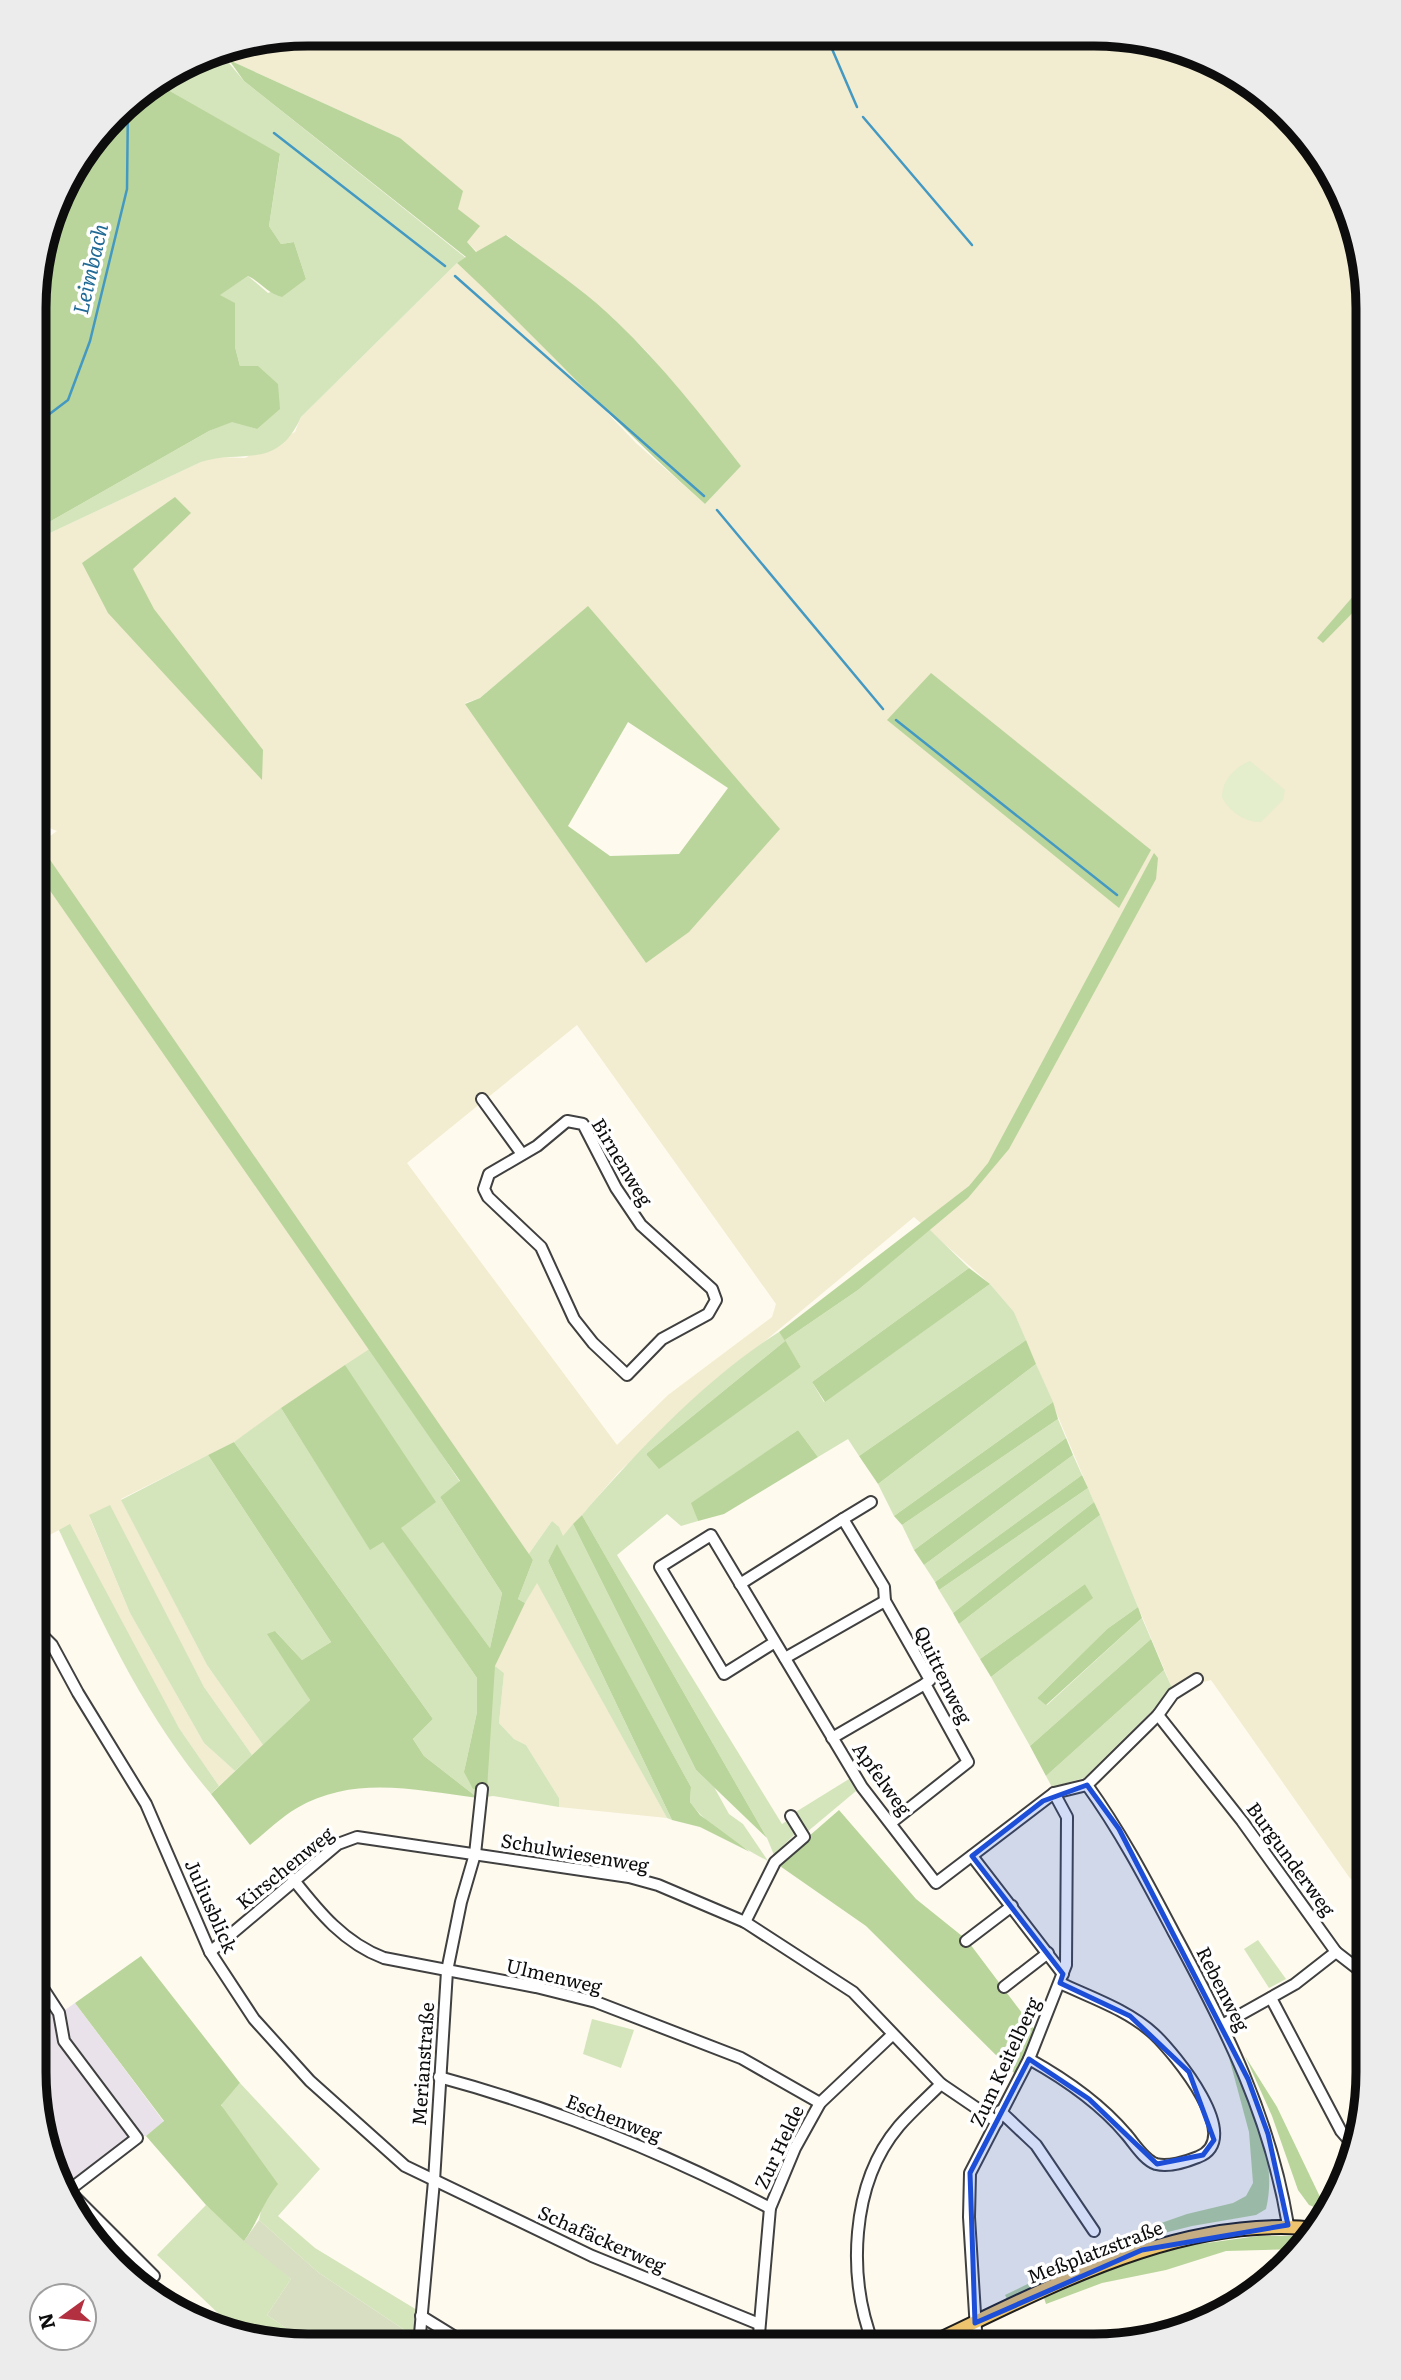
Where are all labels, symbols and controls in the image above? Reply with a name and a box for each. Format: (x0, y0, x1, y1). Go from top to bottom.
water label: Leimbach (63, 219, 114, 317)
street label: Birnenweg (586, 1112, 660, 1211)
street label: Quittenweg (908, 1621, 980, 1729)
street label: Apfelweg (847, 1736, 919, 1821)
street label: Burgunderweg (1241, 1795, 1343, 1922)
street label: Kirschenweg (230, 1819, 339, 1915)
street label: Schulwiesenweg (499, 1825, 652, 1879)
street label: Juliusblick (179, 1854, 245, 1957)
street label: Rebenweg (1191, 1941, 1257, 2036)
street label: Ulmenweg (503, 1950, 606, 2000)
street label: Zum Keitelberg (962, 1992, 1047, 2131)
street label: Merianstraße (404, 2001, 440, 2127)
street label: Eschenweg (562, 2086, 667, 2148)
street label: Zur Helde (746, 2100, 810, 2193)
street label: Schafäckerweg (534, 2197, 671, 2279)
street label: Meßplatzstraße (1023, 2212, 1167, 2290)
north arrow (28, 2282, 98, 2352)
text: N (30, 2310, 61, 2333)

